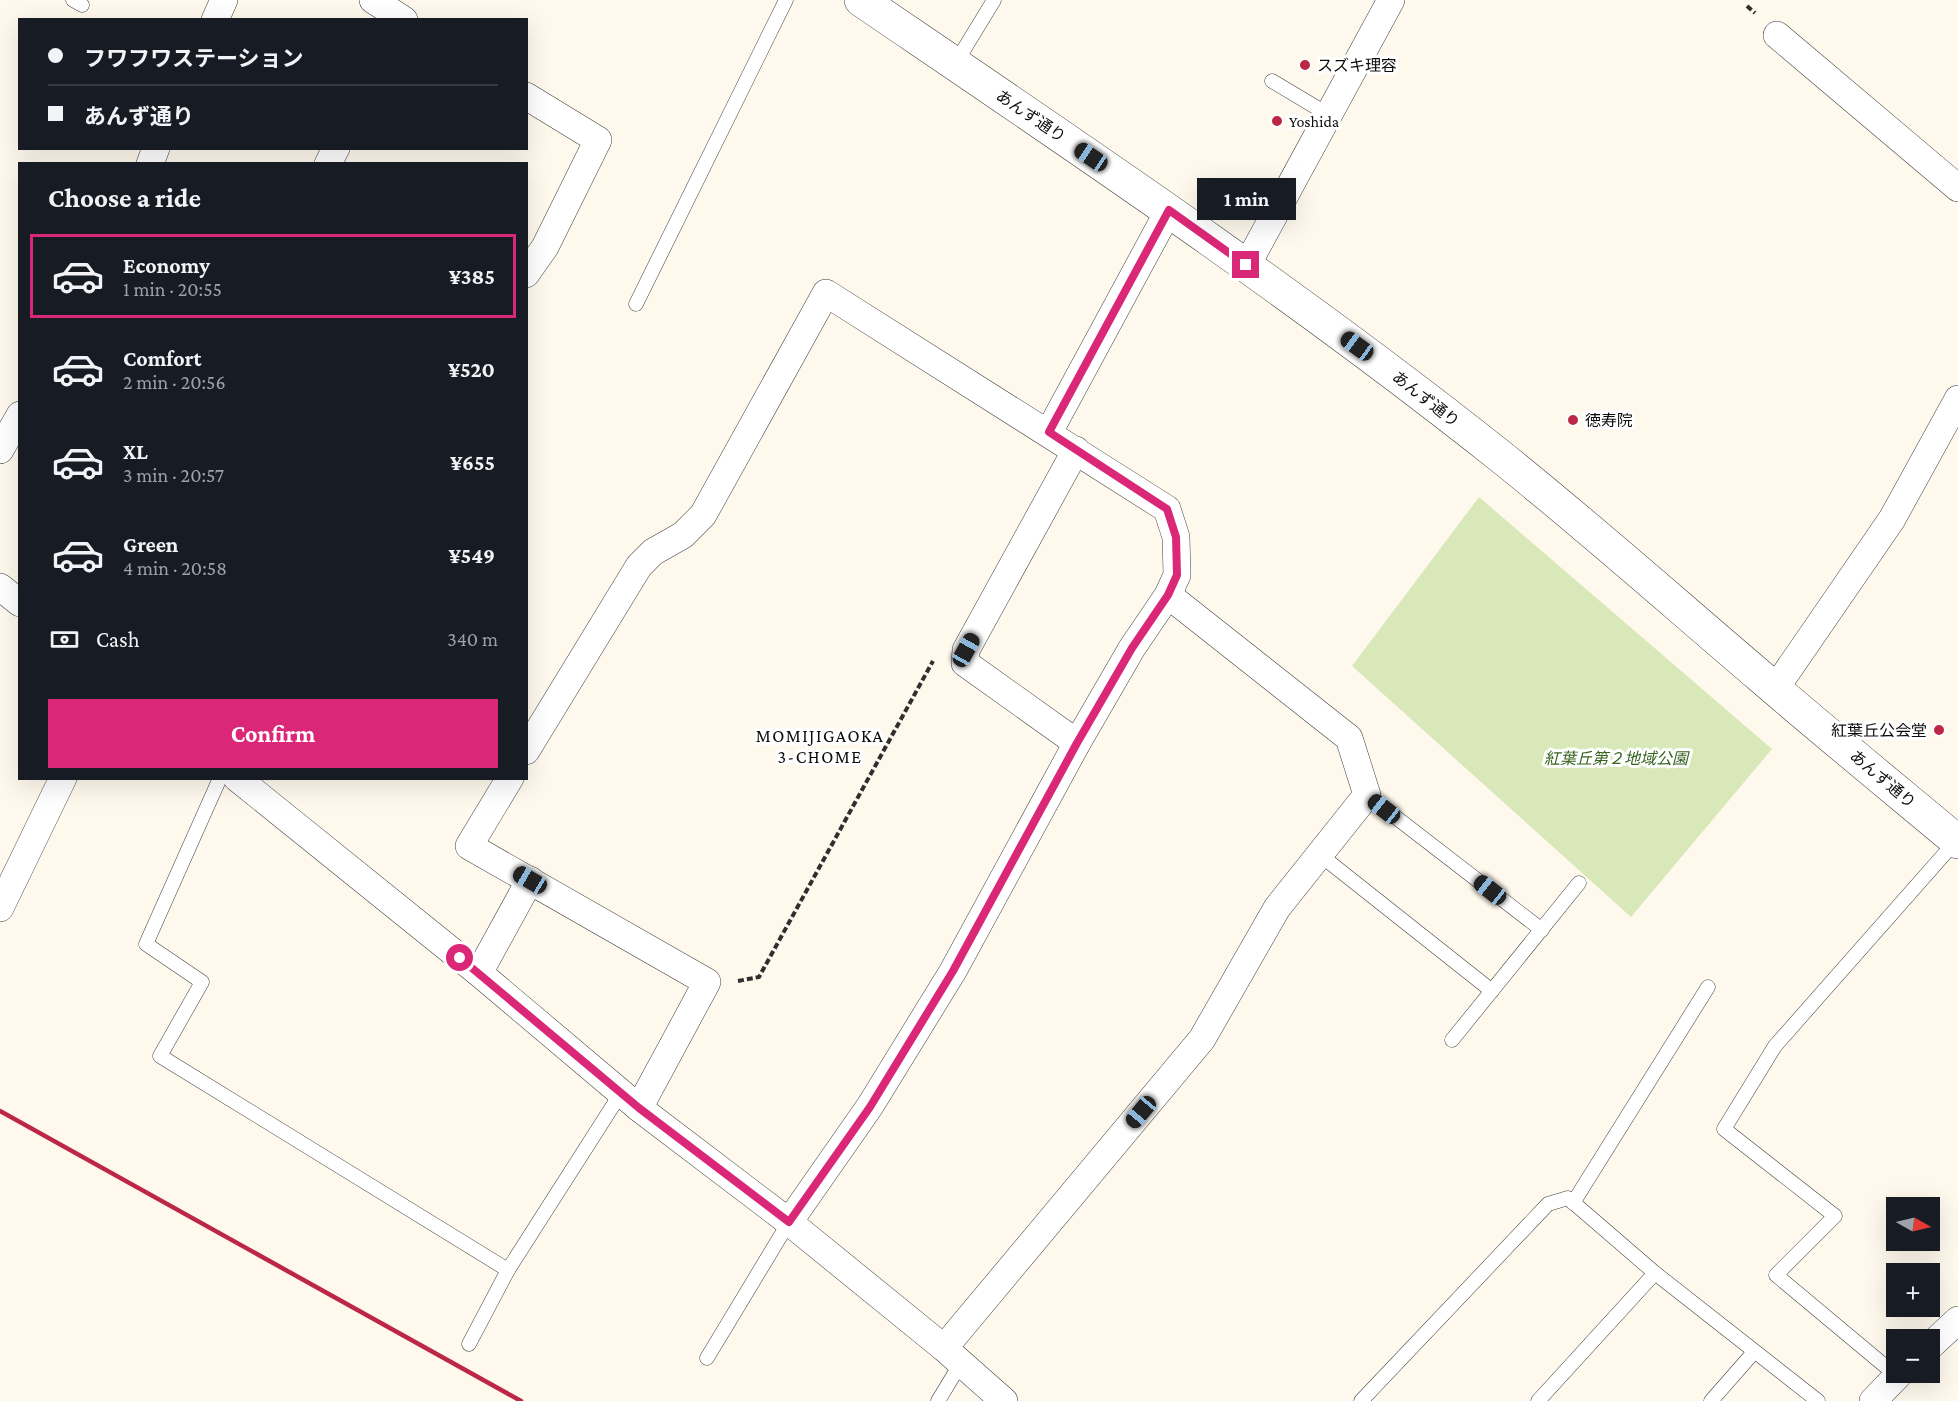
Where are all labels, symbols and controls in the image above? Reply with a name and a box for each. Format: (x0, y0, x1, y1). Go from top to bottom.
text: フワフワステーション (84, 46, 304, 71)
place label: スズキ理容 (1317, 57, 1397, 74)
marker: スズキ理容 (1298, 58, 1312, 72)
street label: あんず通り (993, 87, 1069, 145)
text: あんず通り (84, 104, 194, 129)
place label: Yoshida (1289, 113, 1340, 130)
marker: Yoshida (1270, 114, 1284, 128)
car (1071, 139, 1111, 175)
callout: 1 min (1196, 178, 1296, 220)
text: Choose a ride (48, 183, 201, 213)
text: 1 min (1224, 188, 1269, 210)
icon: car (51, 249, 105, 303)
route end (1232, 251, 1259, 278)
text: Economy (123, 253, 210, 278)
text: ¥385 (449, 264, 495, 289)
text: 1 min · 20:55 (123, 278, 222, 300)
car (1337, 328, 1377, 364)
icon: car (51, 342, 105, 396)
text: Comfort (123, 346, 201, 371)
text: ¥520 (448, 357, 495, 382)
street label: あんず通り (1389, 368, 1463, 430)
text: 2 min · 20:56 (123, 371, 226, 393)
place label: 徳寿院 (1585, 412, 1633, 429)
marker: 徳寿院 (1566, 413, 1580, 427)
icon: car (51, 435, 105, 489)
text: XL (123, 439, 148, 464)
text: ¥655 (450, 450, 495, 475)
text: 3 min · 20:57 (123, 464, 224, 486)
icon: car (51, 528, 105, 582)
text: Green (123, 532, 179, 557)
text: ¥549 (449, 543, 495, 568)
text: 4 min · 20:58 (123, 557, 227, 579)
icon: cash (48, 623, 81, 656)
text: Cash (96, 627, 140, 652)
text: 340 m (447, 628, 498, 650)
car (949, 630, 983, 670)
button: Confirm (48, 699, 498, 768)
place label: 紅葉丘公会堂 (1831, 722, 1927, 739)
marker: 紅葉丘公会堂 (1932, 723, 1946, 737)
district label: MOMIJIGAOKA 3-CHOME (756, 726, 884, 767)
street label: あんず通り (1847, 747, 1919, 811)
park label: 紅葉丘第２地域公園 (1544, 750, 1690, 767)
car (1364, 791, 1404, 827)
car (510, 863, 550, 897)
car (1470, 872, 1510, 908)
route start (446, 944, 473, 971)
car (1123, 1092, 1159, 1132)
north arrow (1886, 1197, 1940, 1251)
map controls (1886, 1197, 1940, 1383)
button: + (1886, 1263, 1940, 1317)
button: − (1886, 1329, 1940, 1383)

